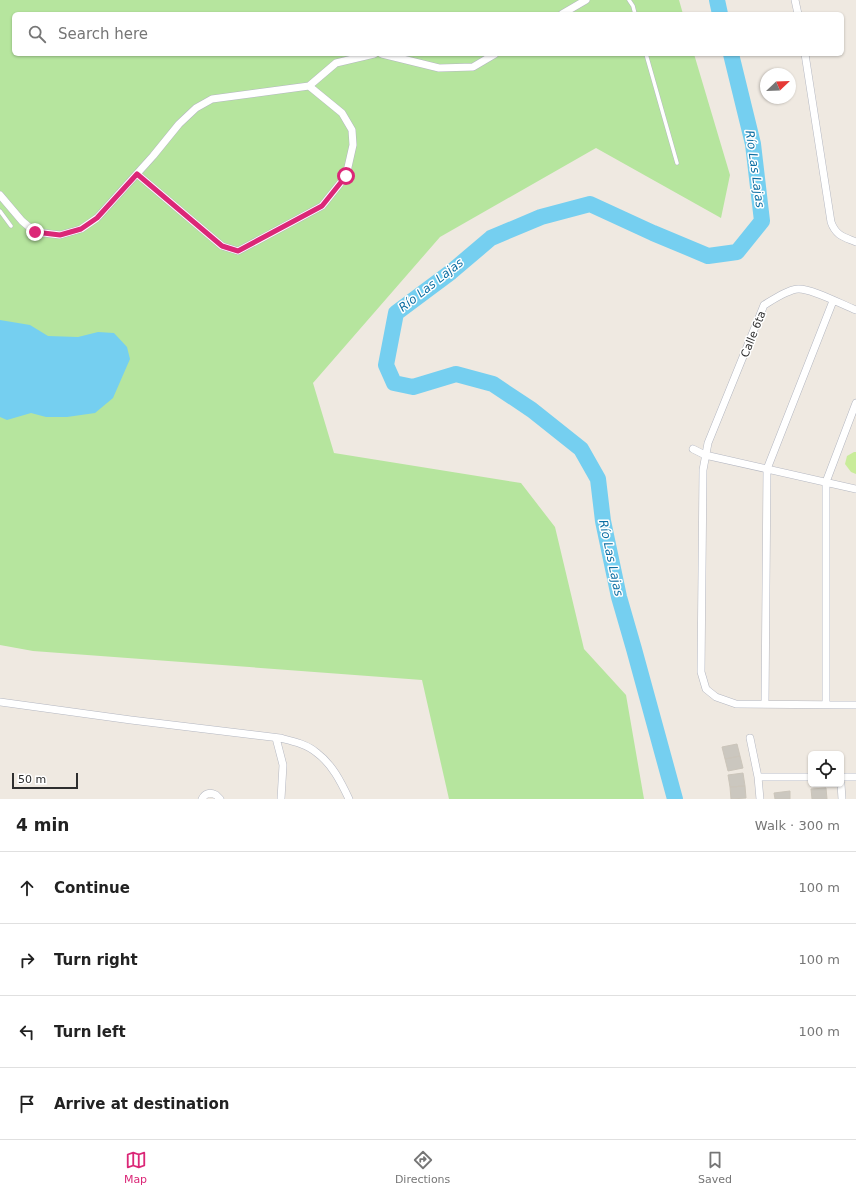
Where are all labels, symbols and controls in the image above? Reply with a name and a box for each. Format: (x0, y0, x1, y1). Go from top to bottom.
search box (12, 12, 844, 56)
icon: search (26, 23, 48, 45)
text: Search here (58, 25, 148, 43)
north arrow (760, 68, 796, 104)
water label: Río Las Lajas (743, 129, 767, 209)
route start (337, 167, 355, 185)
route end (26, 223, 44, 241)
water label: Río Las Lajas (396, 255, 466, 315)
street label: Calle 6ta (738, 309, 769, 359)
water label: Río Las Lajas (596, 518, 626, 598)
map controls (808, 751, 844, 787)
button: locate (808, 751, 844, 787)
scale bar (12, 771, 78, 790)
text: 50 m (18, 773, 46, 786)
text: 4 min (16, 815, 69, 835)
text: Walk · 300 m (755, 818, 840, 833)
icon: ahead (16, 877, 38, 899)
text: Continue (54, 879, 130, 897)
text: 100 m (798, 880, 840, 895)
icon: right (16, 949, 38, 971)
text: Turn right (54, 951, 138, 969)
text: 100 m (798, 952, 840, 967)
icon: left (16, 1021, 38, 1043)
text: Turn left (54, 1023, 126, 1041)
text: 100 m (798, 1024, 840, 1039)
icon: arrive (16, 1093, 38, 1115)
text: Arrive at destination (54, 1095, 229, 1113)
tab: Map (124, 1149, 147, 1186)
tab: Directions (395, 1149, 450, 1186)
tab: Saved (698, 1149, 732, 1186)

